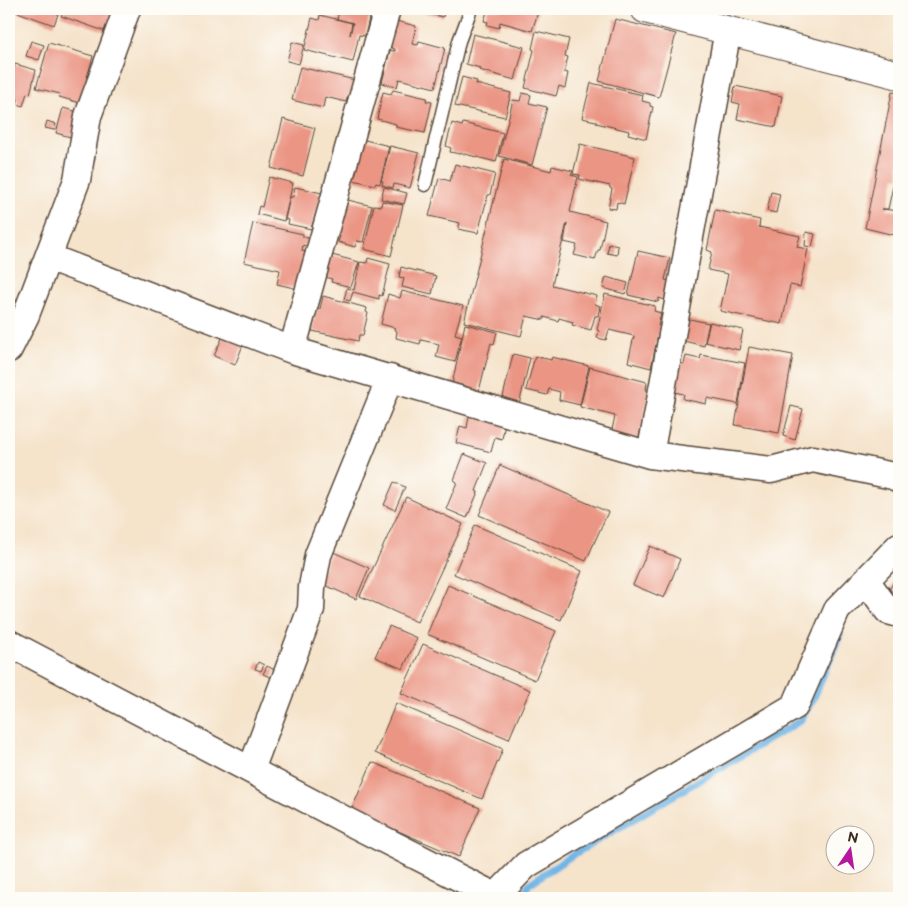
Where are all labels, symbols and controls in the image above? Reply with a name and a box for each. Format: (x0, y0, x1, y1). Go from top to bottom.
north arrow (826, 824, 876, 874)
text: N (846, 828, 860, 847)

